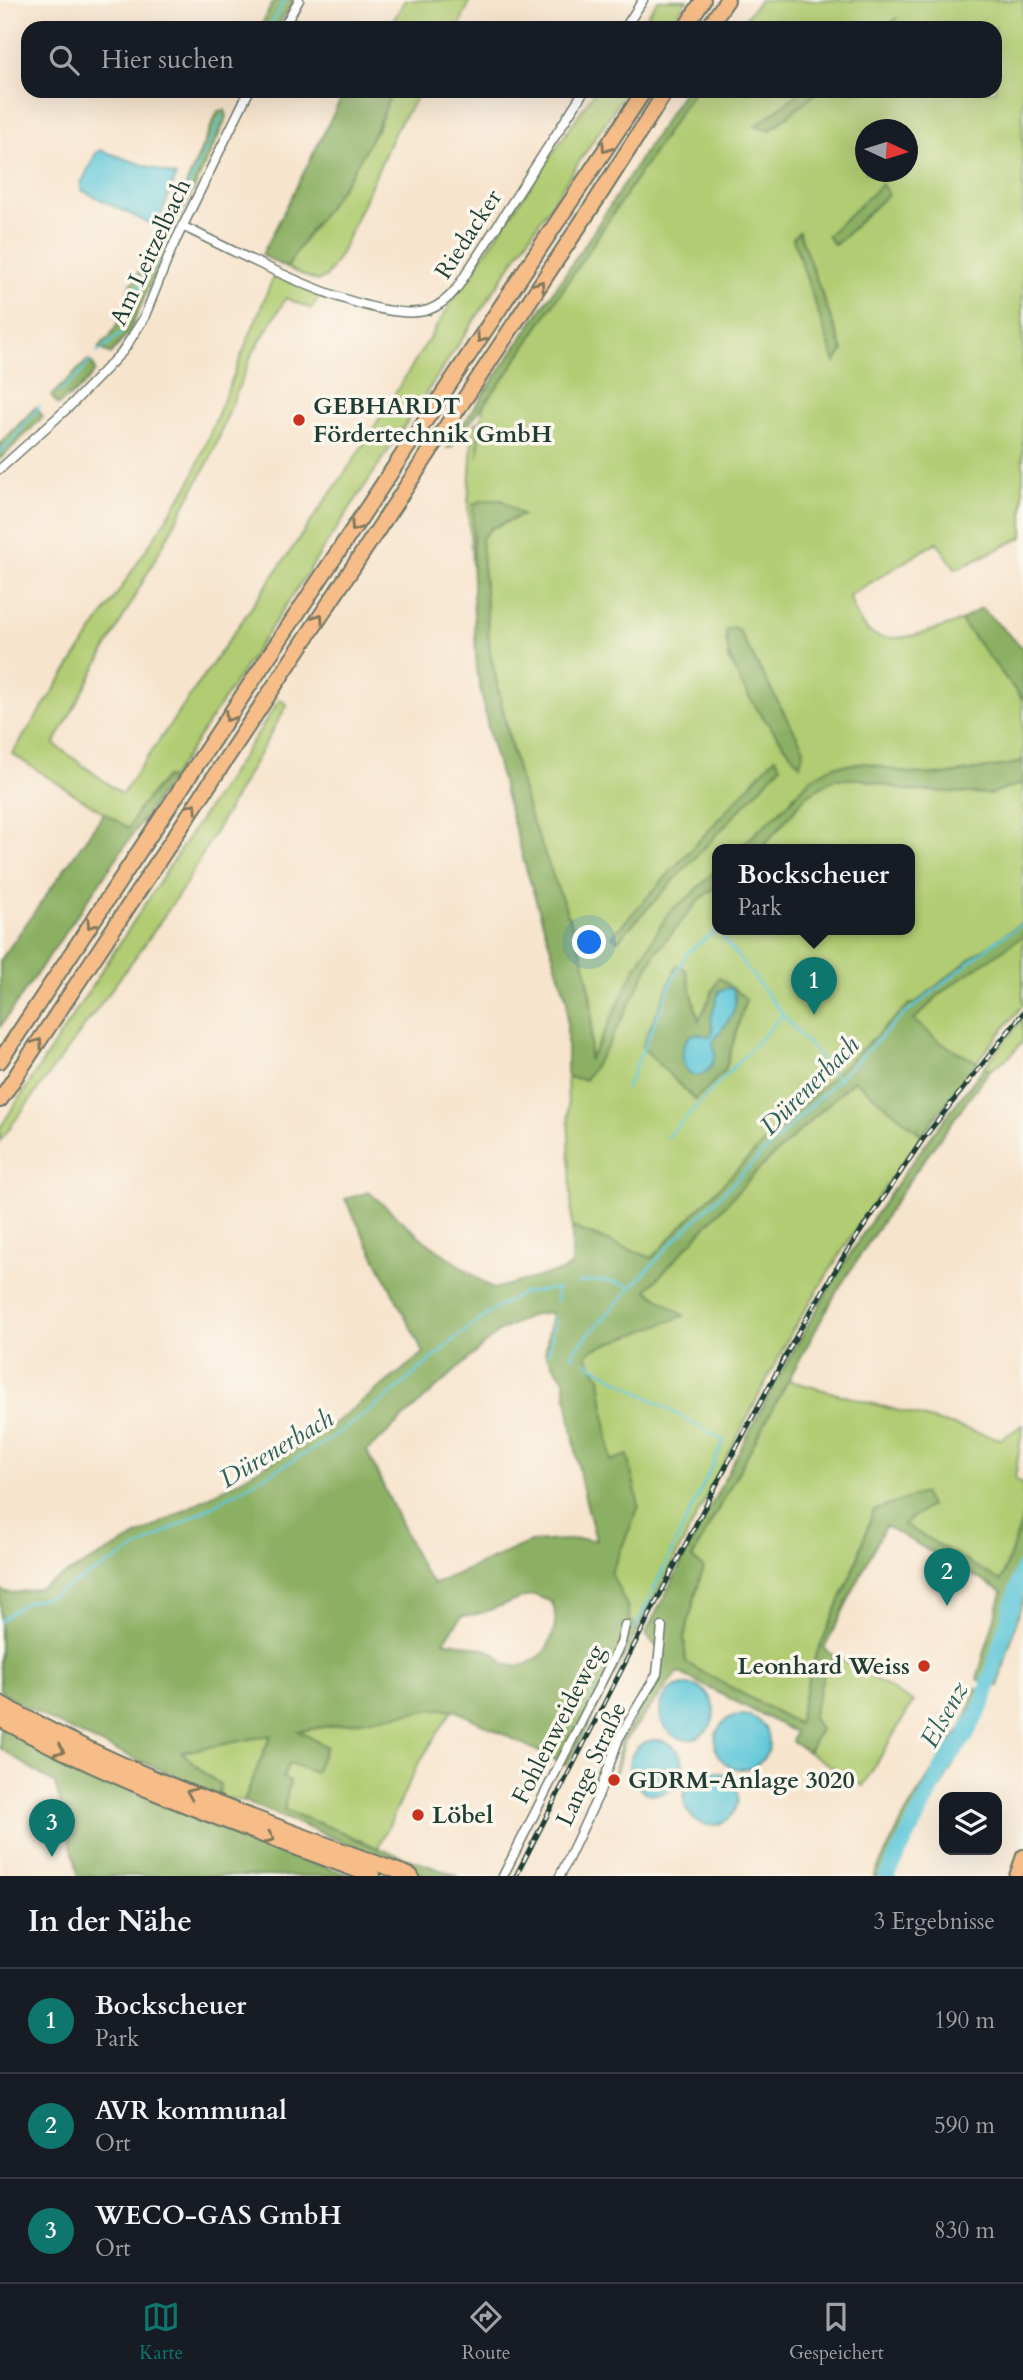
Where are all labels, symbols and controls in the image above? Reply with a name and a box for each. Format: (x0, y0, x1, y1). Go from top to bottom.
search box (21, 21, 1002, 98)
icon: search (45, 41, 83, 79)
text: Hier suchen (101, 42, 234, 77)
north arrow (855, 119, 918, 182)
one-way arrow (602, 140, 615, 153)
street label: Am Leitzelbach (102, 173, 199, 331)
street label: Riedacker (427, 183, 510, 286)
one-way arrow (532, 280, 544, 293)
one-way arrow (477, 330, 489, 343)
place label: GEBHARDT Fördertechnik GmbH (313, 390, 552, 451)
marker: GEBHARDT Fördertechnik GmbH (291, 412, 307, 428)
one-way arrow (350, 519, 363, 532)
one-way arrow (311, 613, 324, 626)
one-way arrow (224, 709, 237, 722)
one-way arrow (185, 802, 197, 815)
popup (712, 844, 915, 935)
text: Bockscheuer (738, 857, 889, 892)
text: Park (738, 892, 782, 923)
one-way arrow (86, 916, 99, 929)
your location (572, 925, 606, 959)
pin: 1 (791, 957, 837, 1015)
water label: Dürenerbach (752, 1028, 867, 1143)
one-way arrow (29, 1037, 42, 1050)
water label: Dürenerbach (213, 1400, 340, 1496)
pin: 2 (924, 1548, 970, 1606)
street label: Fohlenweideweg (504, 1638, 613, 1810)
place label: Leonhard Weiss (737, 1650, 910, 1683)
marker: Leonhard Weiss (916, 1658, 932, 1674)
water label: Elsenz (912, 1675, 977, 1754)
street label: Lange Straße (548, 1697, 635, 1832)
one-way arrow (53, 1742, 65, 1756)
place label: GDRM-Anlage 3020 (628, 1764, 855, 1797)
marker: GDRM-Anlage 3020 (606, 1772, 622, 1788)
one-way arrow (185, 1788, 197, 1802)
map controls (939, 1792, 1002, 1855)
button: layers (939, 1792, 1002, 1855)
pin: 3 (29, 1799, 75, 1857)
place label: Löbel (432, 1799, 493, 1832)
marker: Löbel (410, 1807, 426, 1823)
one-way arrow (264, 1829, 276, 1843)
text: In der Nähe (28, 1901, 192, 1942)
text: 3 Ergebnisse (873, 1906, 995, 1937)
text: Bockscheuer (95, 1988, 247, 2023)
text: 1 (45, 2005, 57, 2036)
text: 190 m (934, 2005, 995, 2036)
text: Park (95, 2023, 139, 2054)
text: AVR kommunal (95, 2093, 287, 2128)
text: 2 (45, 2110, 57, 2141)
text: 590 m (934, 2110, 995, 2141)
text: Ort (95, 2128, 131, 2159)
text: WECO-GAS GmbH (95, 2198, 342, 2233)
text: 3 (45, 2215, 57, 2246)
text: 830 m (934, 2215, 995, 2246)
text: Ort (95, 2233, 131, 2264)
tab: Karte (139, 2298, 183, 2366)
tab: Route (462, 2298, 510, 2366)
tab: Gespeichert (789, 2298, 884, 2366)

